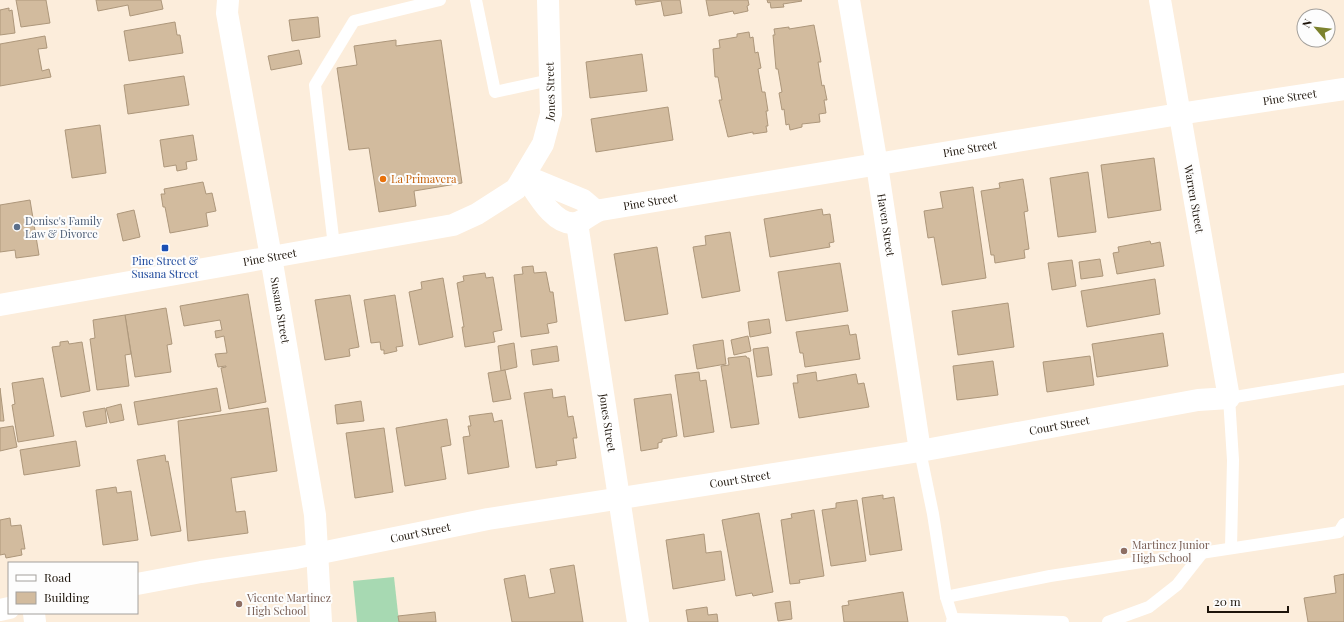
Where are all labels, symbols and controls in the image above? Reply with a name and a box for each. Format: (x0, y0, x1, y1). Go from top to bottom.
north arrow (1296, 8, 1336, 48)
text: N (1298, 16, 1315, 30)
street label: Jones Street (541, 62, 558, 123)
street label: Pine Street (1262, 85, 1318, 108)
street label: Pine Street (942, 136, 998, 160)
street label: Warren Street (1181, 163, 1208, 234)
place label: La Primavera (391, 171, 457, 186)
marker: La Primavera (378, 174, 388, 184)
street label: Pine Street (622, 189, 678, 213)
street label: Haven Street (874, 192, 899, 258)
place label: Denise's Family Law & Divorce (25, 213, 102, 241)
marker: Denise's Family Law & Divorce (12, 222, 22, 232)
marker: Pine Street & Susana Street (160, 243, 170, 253)
street label: Pine Street (242, 245, 298, 269)
place label: Pine Street & Susana Street (132, 253, 199, 281)
street label: Susana Street (268, 276, 294, 345)
street label: Jones Street (596, 391, 620, 453)
street label: Court Street (1028, 412, 1091, 438)
street label: Court Street (708, 467, 771, 491)
street label: Court Street (389, 519, 452, 546)
place label: Martinez Junior High School (1132, 537, 1210, 565)
marker: Martinez Junior High School (1119, 546, 1129, 556)
legend (8, 562, 138, 614)
text: Road (44, 569, 71, 585)
scale bar (1208, 588, 1288, 614)
text: Building (44, 589, 90, 605)
place label: Vicente Martinez High School (246, 590, 331, 618)
text: 20 m (1214, 593, 1241, 609)
marker: Vicente Martinez High School (234, 599, 244, 609)

